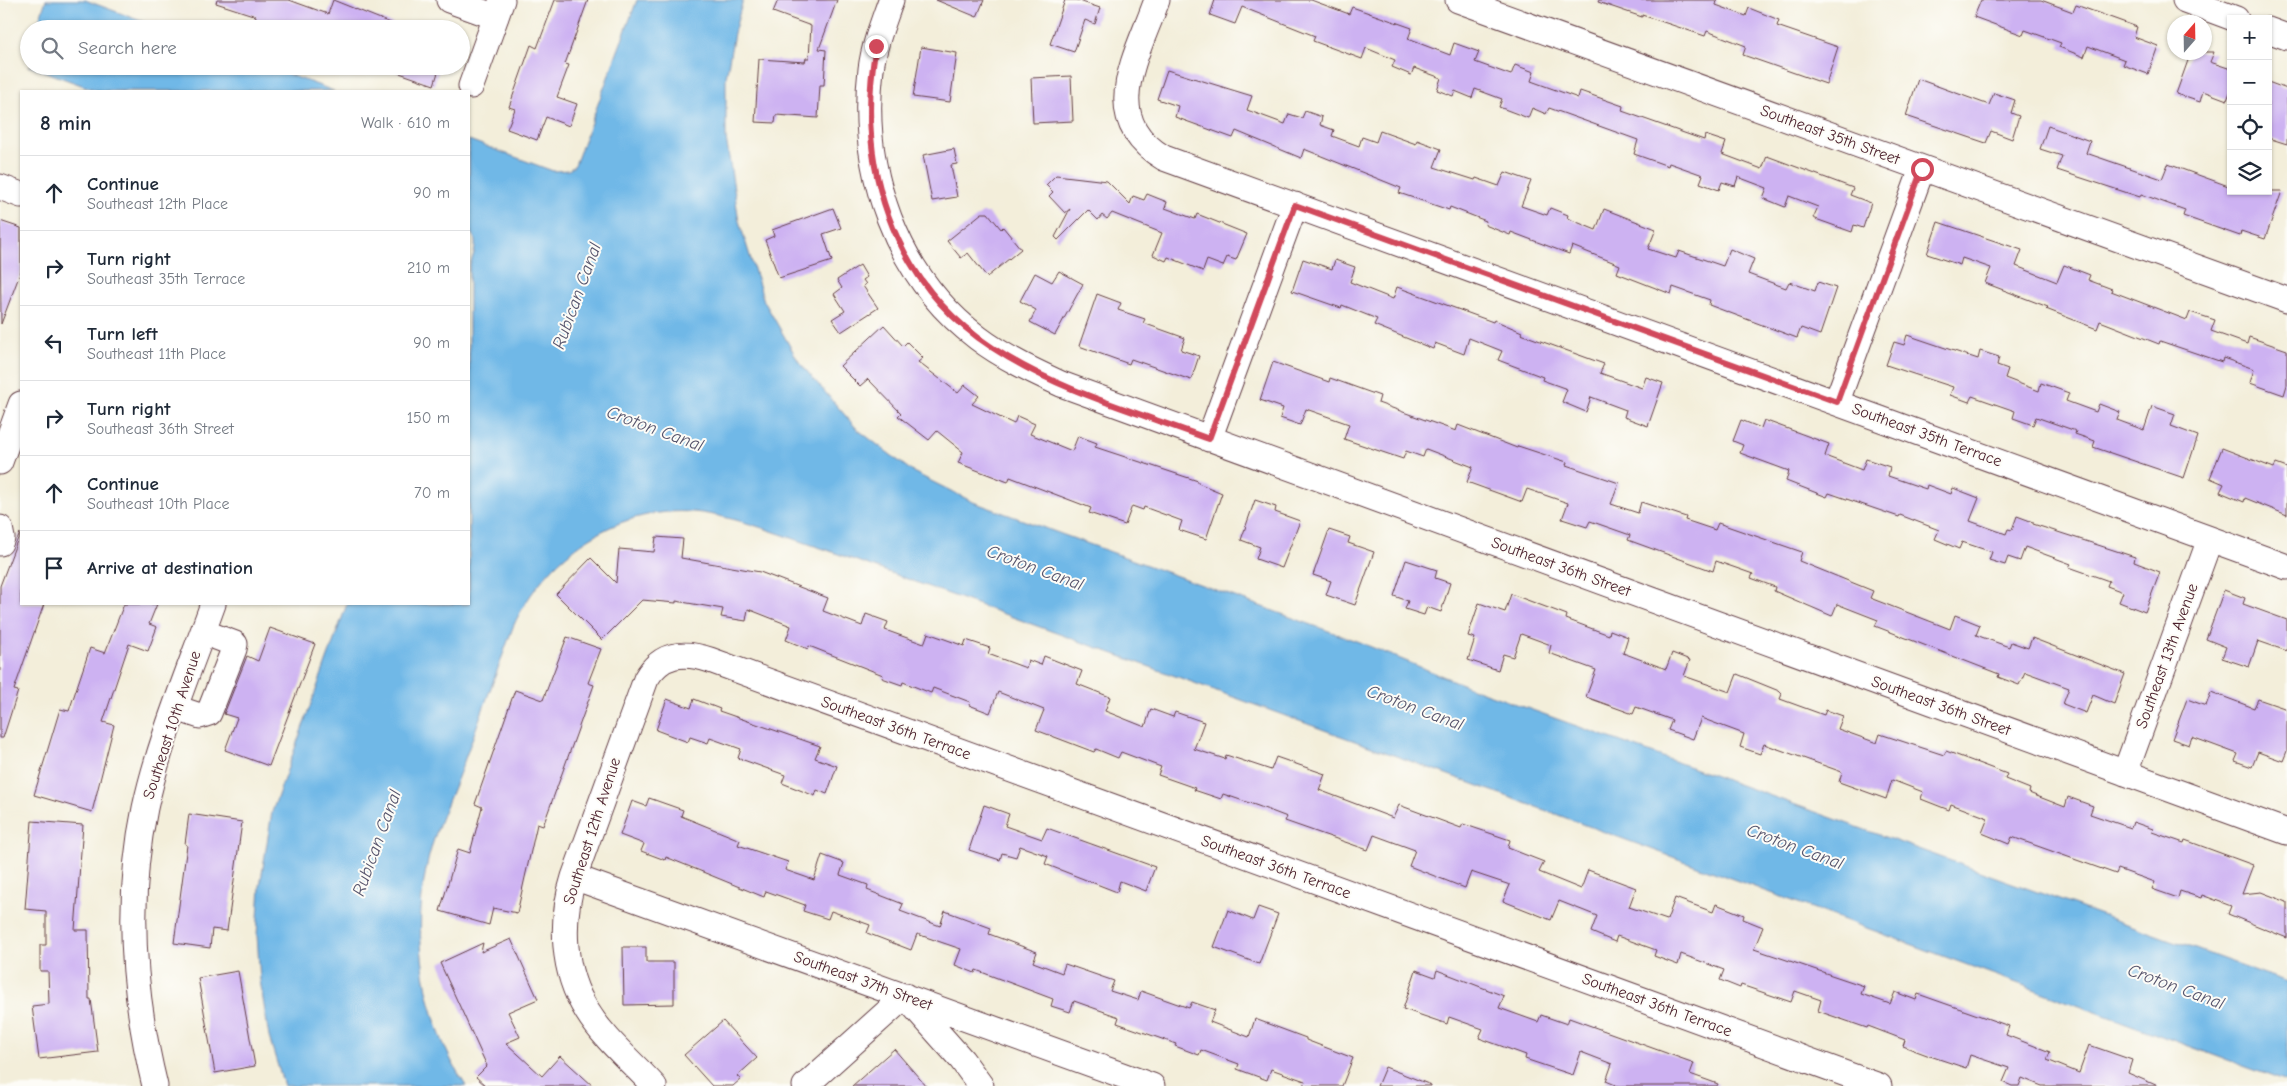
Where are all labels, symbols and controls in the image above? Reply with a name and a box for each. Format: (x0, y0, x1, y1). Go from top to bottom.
north arrow (2167, 15, 2212, 60)
map controls (2227, 15, 2272, 195)
button: + (2227, 15, 2272, 60)
search box (20, 20, 470, 75)
icon: search (38, 34, 66, 62)
route end (865, 35, 888, 58)
text: Search here (78, 37, 177, 59)
button: − (2227, 60, 2272, 105)
street label: Southeast 35th Street (1758, 101, 1902, 169)
button: locate (2227, 105, 2272, 150)
text: 8 min (40, 111, 91, 135)
text: Walk · 610 m (361, 114, 450, 132)
button: layers (2227, 150, 2272, 195)
route start (1911, 158, 1934, 181)
text: Continue (87, 173, 159, 195)
icon: ahead (40, 179, 68, 207)
text: 90 m (413, 184, 450, 202)
text: Southeast 12th Place (87, 195, 228, 213)
water label: Rubican Canal (548, 239, 606, 352)
text: Turn right (87, 248, 171, 270)
icon: right (40, 254, 68, 282)
text: 210 m (407, 259, 450, 277)
text: Southeast 35th Terrace (87, 270, 245, 288)
text: Turn left (87, 323, 158, 345)
icon: left (40, 329, 68, 357)
text: 90 m (413, 334, 450, 352)
text: Southeast 11th Place (87, 345, 226, 363)
text: Turn right (87, 398, 171, 420)
street label: Southeast 35th Terrace (1850, 399, 2004, 471)
water label: Croton Canal (604, 402, 707, 457)
icon: right (40, 404, 68, 432)
text: 150 m (407, 409, 450, 427)
text: Southeast 36th Street (87, 420, 234, 438)
text: Continue (87, 473, 159, 495)
icon: ahead (40, 479, 68, 507)
text: 70 m (414, 484, 450, 502)
text: Southeast 10th Place (87, 495, 230, 513)
street label: Southeast 36th Street (1489, 533, 1633, 601)
water label: Croton Canal (984, 541, 1087, 596)
icon: arrive (40, 554, 68, 582)
text: Arrive at destination (87, 557, 253, 579)
street label: Southeast 13th Avenue (2132, 581, 2202, 731)
street label: Southeast 10th Avenue (140, 649, 204, 801)
street label: Southeast 36th Street (1869, 672, 2013, 740)
water label: Croton Canal (1364, 681, 1467, 736)
street label: Southeast 36th Terrace (819, 692, 973, 764)
street label: Southeast 12th Avenue (560, 755, 624, 907)
water label: Rubican Canal (348, 786, 406, 899)
water label: Croton Canal (1744, 820, 1847, 875)
street label: Southeast 36th Terrace (1199, 831, 1353, 903)
street label: Southeast 37th Street (791, 948, 935, 1015)
water label: Croton Canal (2125, 960, 2228, 1015)
street label: Southeast 36th Terrace (1580, 969, 1734, 1041)

